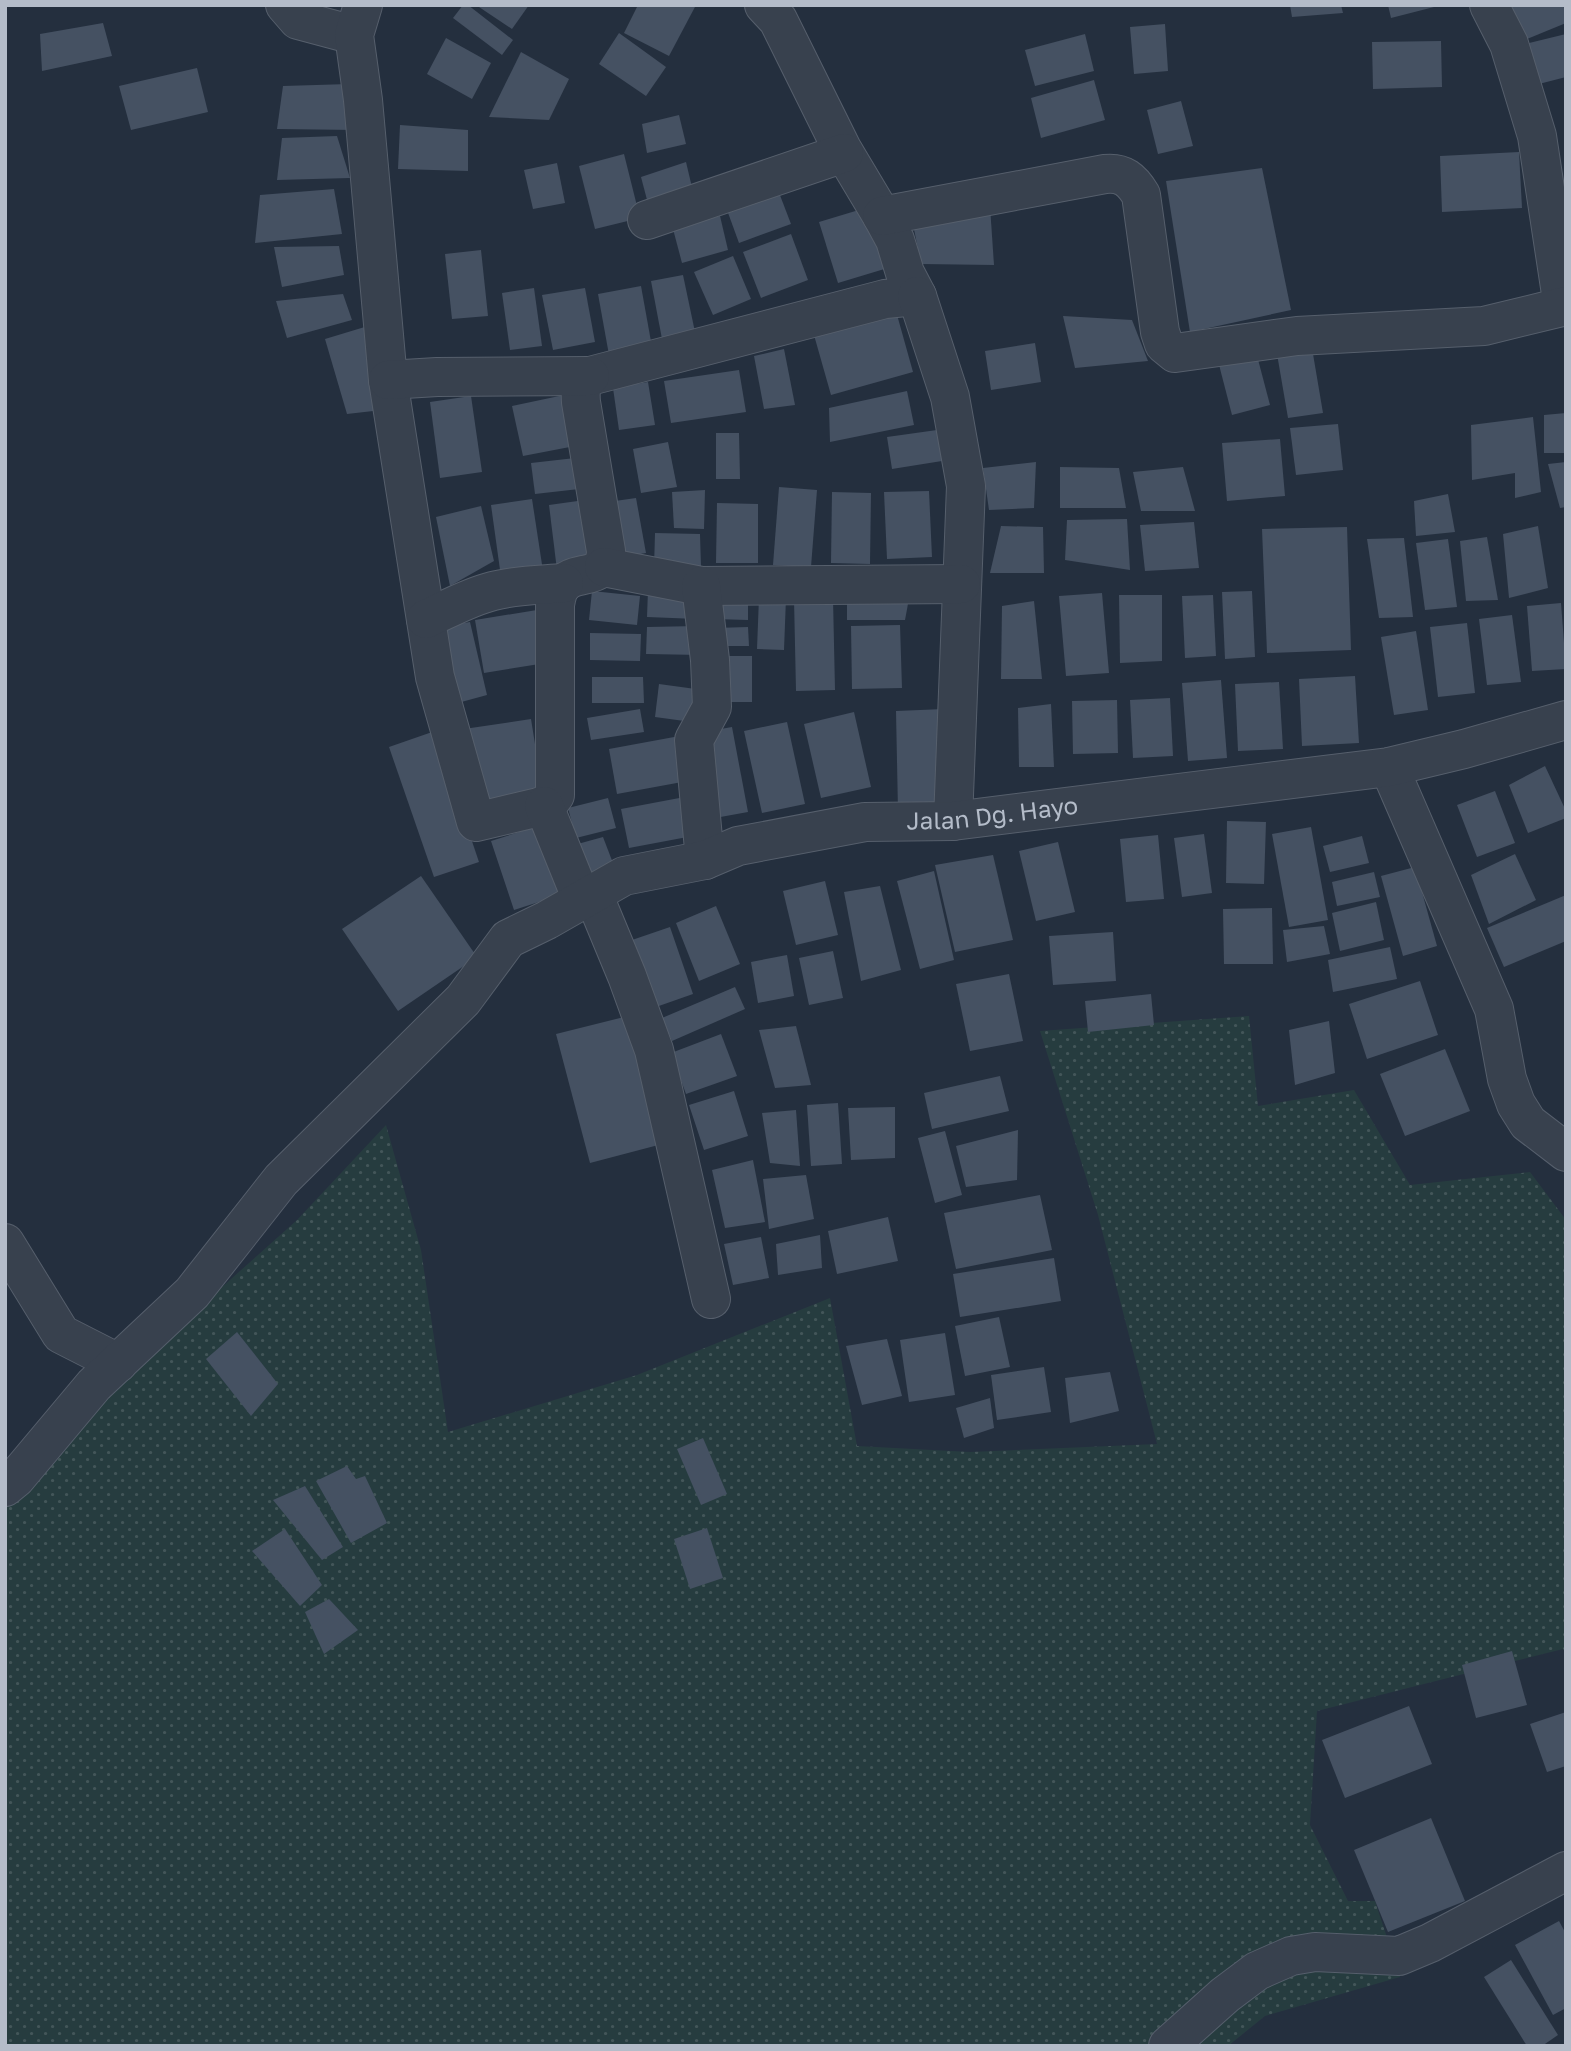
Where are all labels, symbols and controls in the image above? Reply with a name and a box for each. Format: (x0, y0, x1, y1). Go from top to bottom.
street label: Jalan Dg. Hayo (906, 790, 1079, 835)

